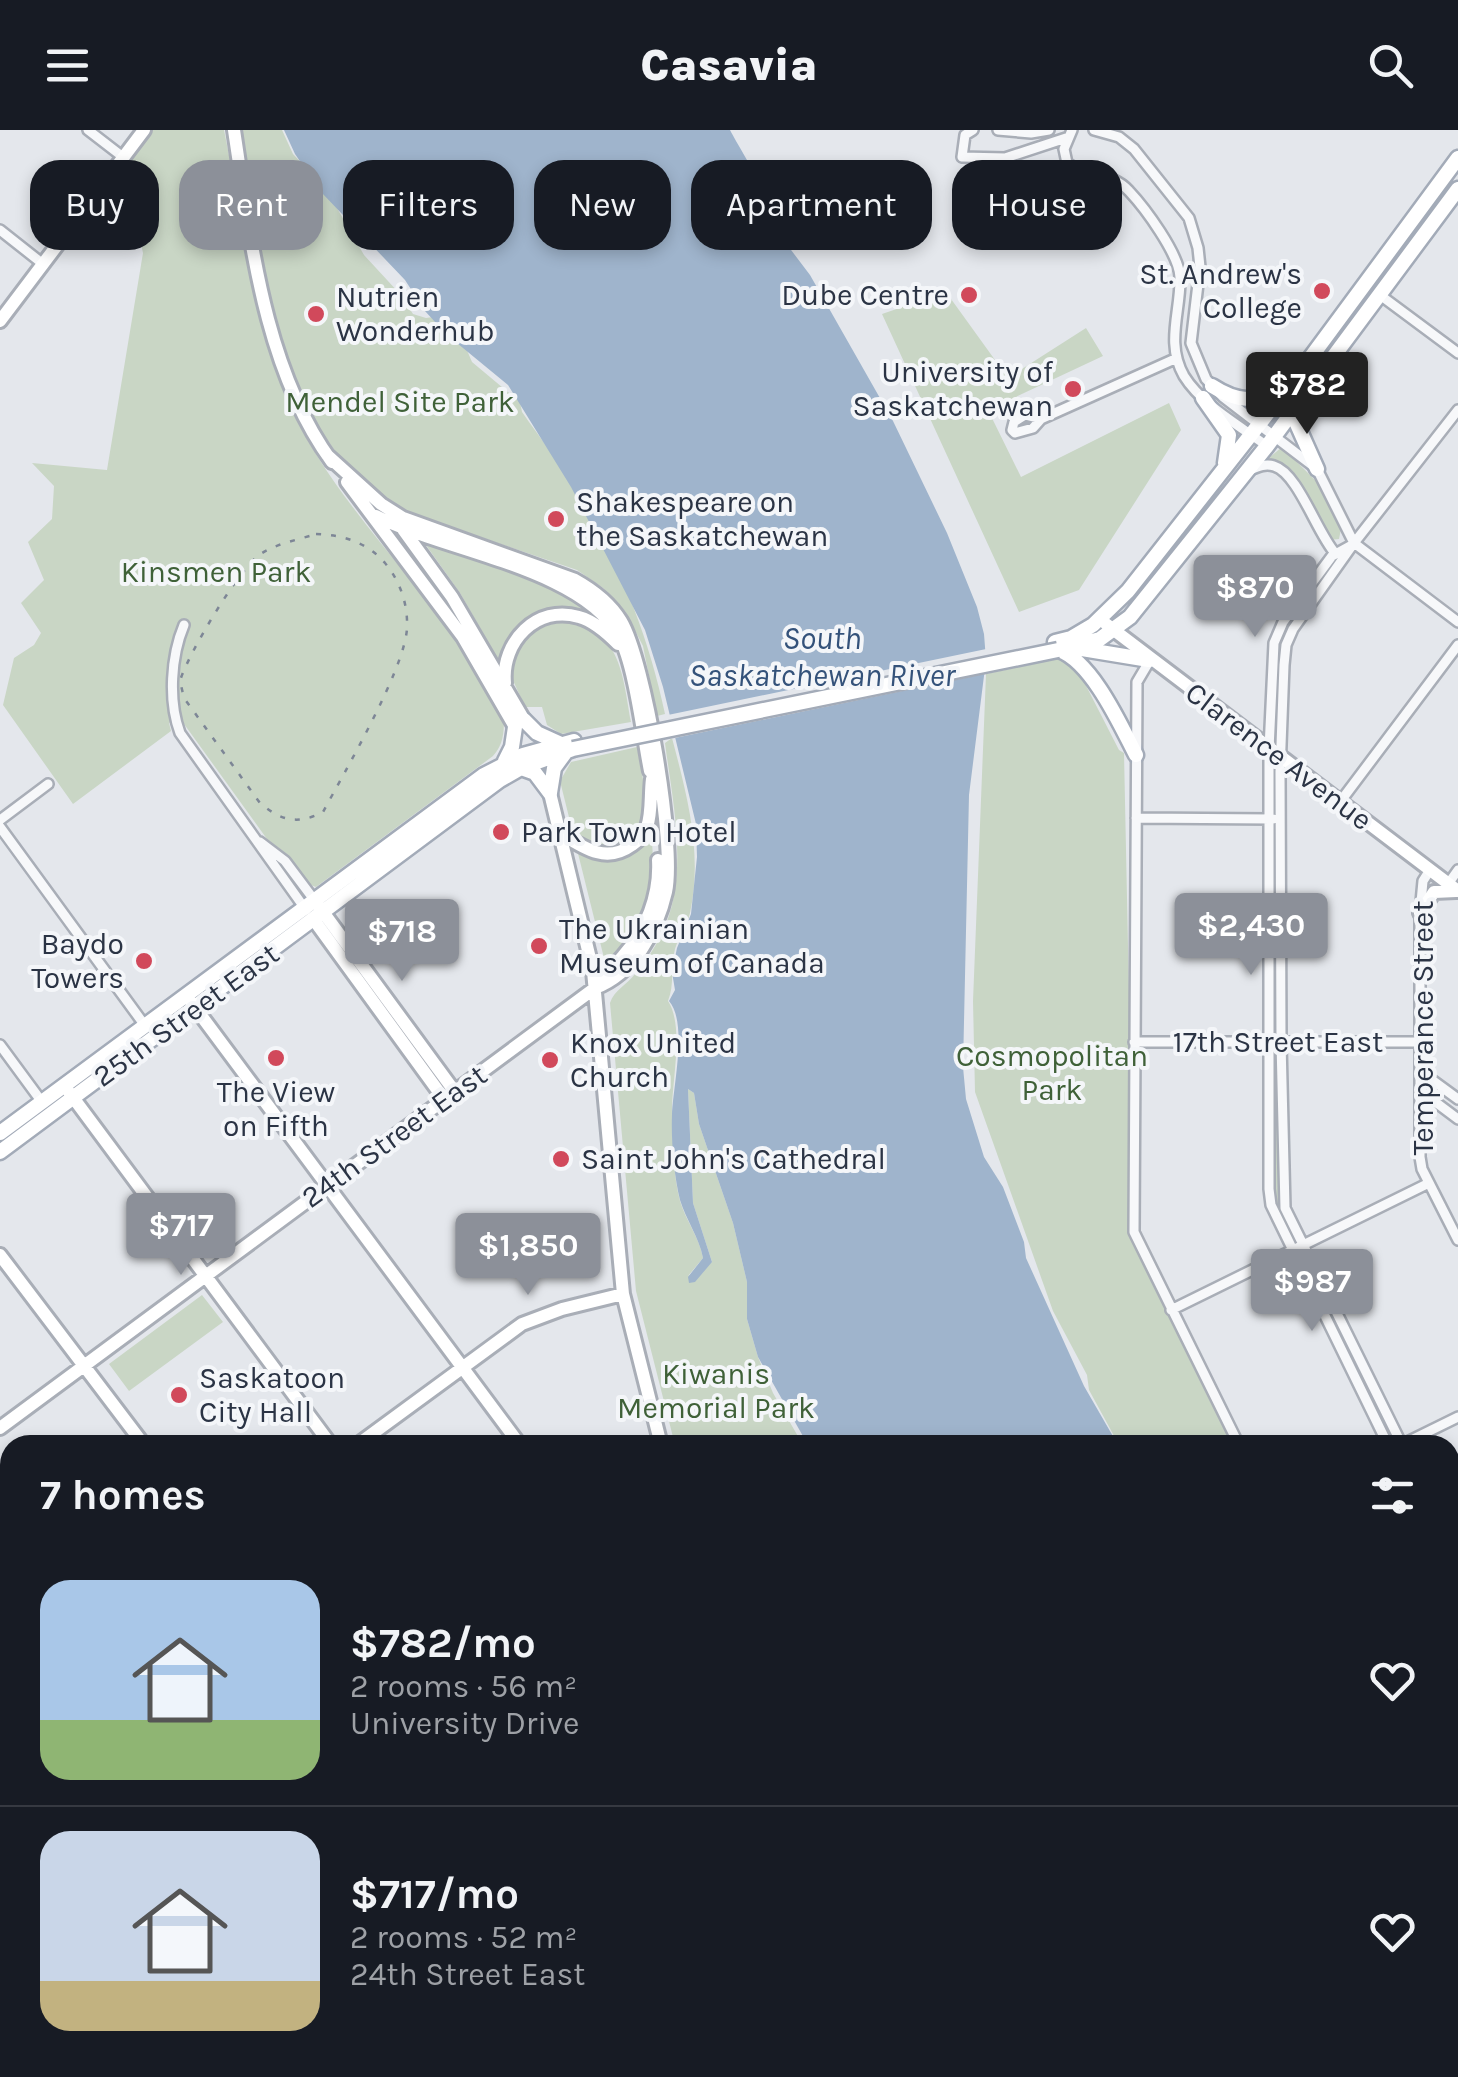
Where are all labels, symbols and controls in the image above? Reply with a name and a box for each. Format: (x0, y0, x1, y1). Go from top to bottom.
icon: menu (40, 38, 95, 93)
icon: search (1363, 38, 1418, 93)
text: Casavia (640, 39, 818, 91)
chip: Buy (30, 160, 159, 250)
chip: Rent (179, 160, 323, 250)
chip: Filters (343, 160, 514, 250)
chip: New (534, 160, 671, 250)
chip: Apartment (691, 160, 932, 250)
chip: House (952, 160, 1122, 250)
place label: St. Andrew's College (1139, 256, 1302, 326)
place label: Dube Centre (781, 277, 949, 313)
place label: Nutrien Wonderhub (336, 279, 494, 349)
marker: St. Andrew's College (1311, 280, 1333, 302)
marker: Dube Centre (958, 284, 980, 306)
marker: Nutrien Wonderhub (305, 303, 327, 325)
pin: $782 (1248, 352, 1366, 437)
place label: University of Saskatchewan (853, 354, 1054, 424)
text: $782 (1268, 366, 1346, 403)
marker: University of Saskatchewan (1062, 378, 1084, 400)
park label: Mendel Site Park (285, 384, 515, 420)
place label: Shakespeare on the Saskatchewan (576, 484, 828, 554)
marker: Shakespeare on the Saskatchewan (545, 508, 567, 530)
park label: Kinsmen Park (121, 554, 311, 590)
pin: $870 (1196, 555, 1314, 640)
text: $870 (1216, 569, 1294, 606)
water label: South Saskatchewan River (689, 620, 956, 694)
street label: Clarence Avenue (1179, 674, 1379, 838)
place label: Park Town Hotel (521, 814, 737, 850)
marker: Park Town Hotel (490, 821, 512, 843)
pin: $2,430 (1170, 893, 1332, 978)
pin: $718 (343, 899, 461, 984)
street label: Temperance Street (1405, 900, 1441, 1156)
text: $2,430 (1197, 907, 1305, 944)
place label: The Ukrainian Museum of Canada (559, 911, 825, 981)
text: $718 (367, 913, 437, 950)
place label: Baydo Towers (31, 926, 124, 996)
marker: The Ukrainian Museum of Canada (528, 935, 550, 957)
street label: 25th Street East (86, 936, 286, 1094)
marker: Baydo Towers (133, 950, 155, 972)
street label: 17th Street East (1173, 1024, 1383, 1060)
place label: Knox United Church (570, 1025, 736, 1095)
park label: Cosmopolitan Park (956, 1038, 1148, 1108)
marker: The View on Fifth (265, 1047, 287, 1069)
marker: Knox United Church (539, 1049, 561, 1071)
street label: 24th Street East (294, 1057, 494, 1215)
place label: The View on Fifth (217, 1074, 336, 1144)
place label: Saint John's Cathedral (581, 1141, 886, 1177)
marker: Saint John's Cathedral (550, 1148, 572, 1170)
pin: $717 (122, 1193, 240, 1278)
text: $717 (148, 1207, 214, 1244)
pin: $1,850 (447, 1213, 609, 1298)
text: $1,850 (477, 1227, 579, 1264)
pin: $987 (1253, 1249, 1371, 1334)
text: $987 (1273, 1263, 1351, 1300)
park label: Kiwanis Memorial Park (617, 1356, 815, 1426)
place label: Saskatoon City Hall (199, 1360, 345, 1430)
marker: Saskatoon City Hall (168, 1384, 190, 1406)
icon: filters (1365, 1468, 1420, 1523)
text: 7 homes (40, 1470, 206, 1520)
text: $782/mo (350, 1618, 536, 1668)
icon: home (120, 1620, 240, 1740)
icon: heart (1365, 1653, 1420, 1708)
text: 2 rooms · 56 m² (350, 1668, 577, 1705)
text: University Drive (350, 1705, 579, 1742)
text: $717/mo (350, 1869, 519, 1919)
icon: home (120, 1871, 240, 1991)
icon: heart (1365, 1904, 1420, 1959)
text: 2 rooms · 52 m² (350, 1919, 577, 1956)
text: 24th Street East (350, 1956, 585, 1993)

